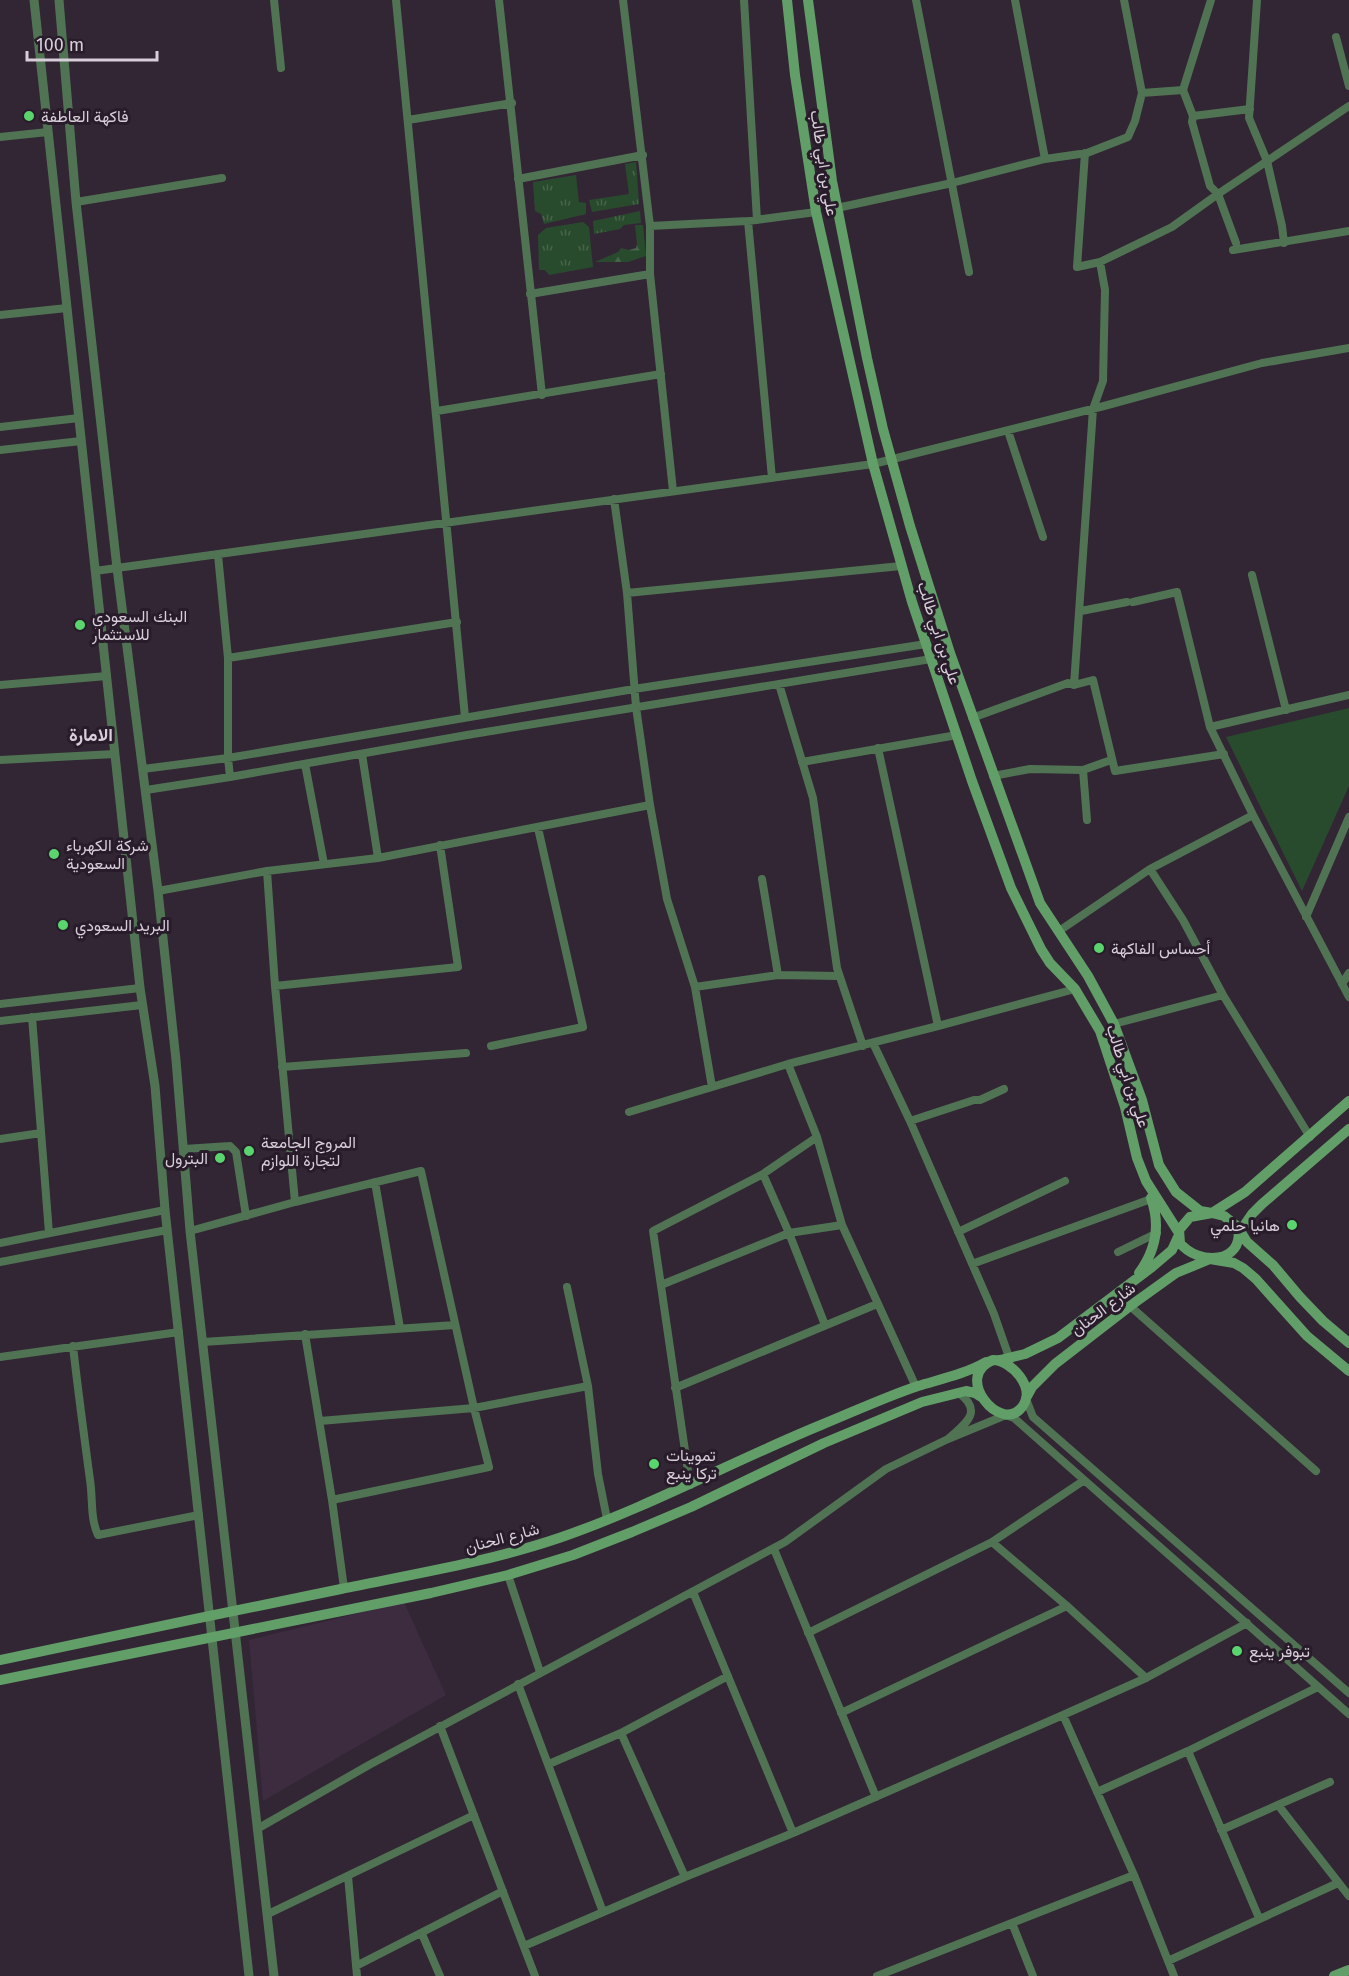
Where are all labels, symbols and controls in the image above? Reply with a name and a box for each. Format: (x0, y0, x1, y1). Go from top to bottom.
scale bar (27, 24, 158, 62)
text: 100 m (36, 34, 84, 56)
place label: فاكهة العاطفة (41, 107, 128, 127)
marker: فاكهة العاطفة (22, 109, 36, 123)
street label: علي بن ابي طالب (802, 109, 842, 218)
street label: علي بن ابي طالب (910, 579, 965, 688)
place label: البنك السعودي للاستثمار (91, 607, 187, 645)
marker: البنك السعودي للاستثمار (73, 618, 87, 632)
district label: الامارة (69, 724, 113, 746)
place label: شركة الكهرباء السعودية (66, 836, 149, 874)
marker: شركة الكهرباء السعودية (47, 847, 61, 861)
place label: البريد السعودي (75, 916, 170, 939)
marker: البريد السعودي (56, 918, 70, 932)
place label: أحساس الفاكهة (1111, 939, 1210, 959)
marker: أحساس الفاكهة (1092, 941, 1106, 955)
street label: علي بن ابي طالب (1099, 1022, 1154, 1131)
place label: المروج الجامعة لتجارة اللوازم (261, 1133, 356, 1171)
marker: المروج الجامعة لتجارة اللوازم (242, 1144, 256, 1158)
place label: البترول (165, 1149, 208, 1169)
marker: البترول (213, 1151, 227, 1165)
place label: هانيا حلمي (1210, 1216, 1280, 1239)
marker: هانيا حلمي (1285, 1218, 1299, 1232)
street label: شارع الحنان (1067, 1279, 1140, 1341)
place label: تموينات تركا ينبع (666, 1446, 717, 1485)
marker: تموينات تركا ينبع (647, 1457, 661, 1471)
street label: شارع الحنان (463, 1519, 542, 1559)
place label: تبوفر ينبع (1249, 1642, 1310, 1663)
marker: تبوفر ينبع (1230, 1644, 1244, 1658)

